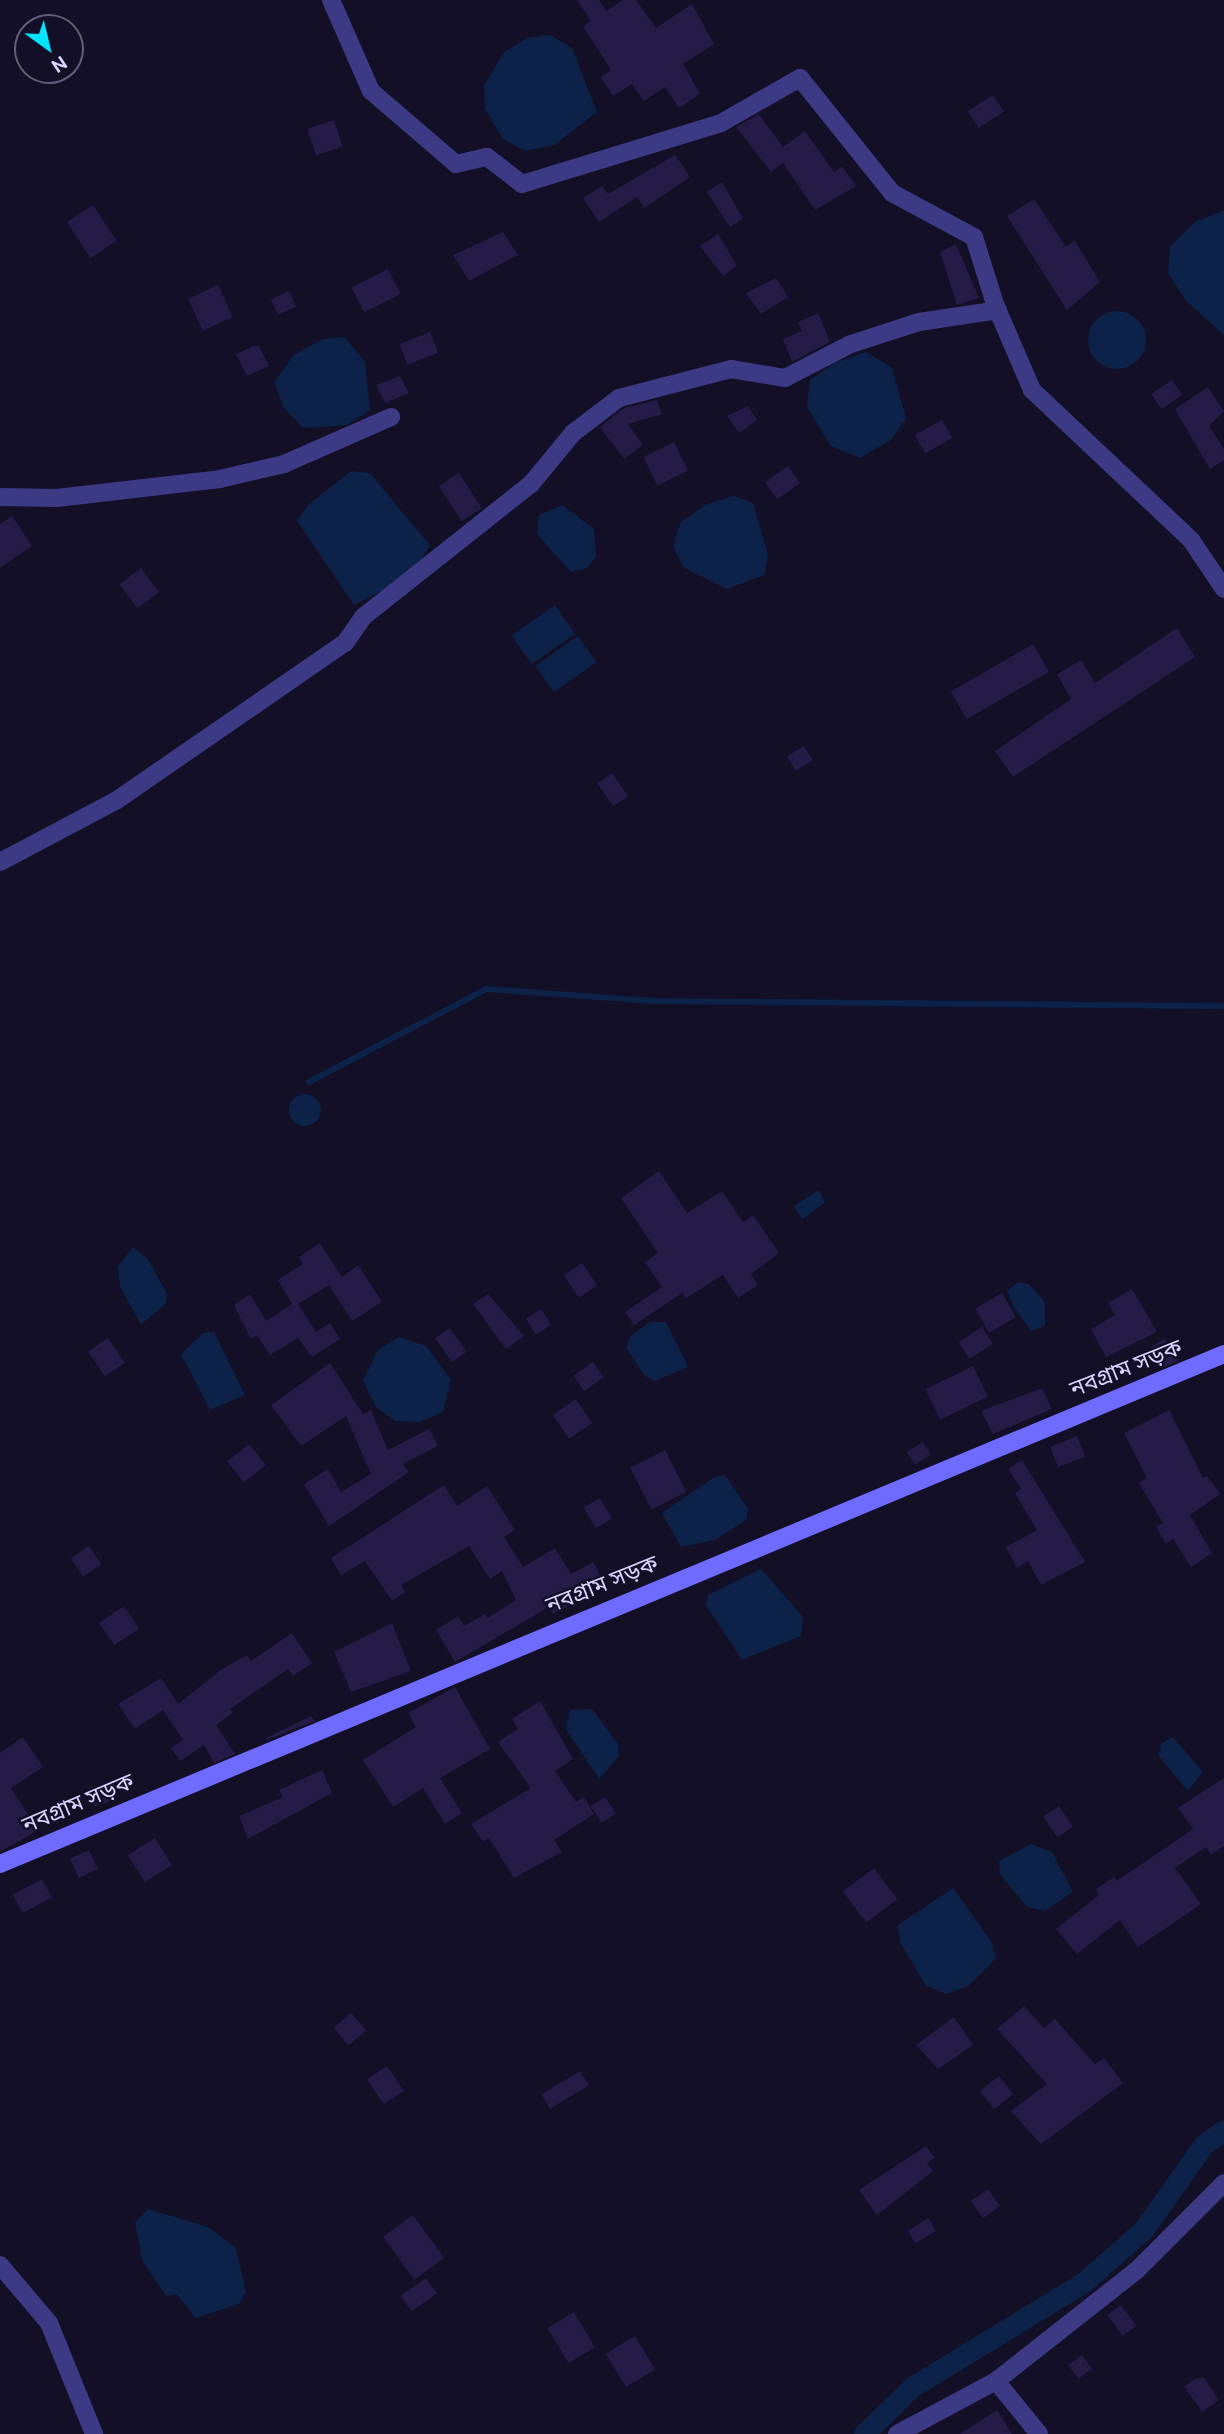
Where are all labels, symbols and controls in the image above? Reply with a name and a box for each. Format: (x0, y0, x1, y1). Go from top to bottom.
north arrow (14, 14, 84, 84)
text: N (48, 52, 72, 78)
street label: নবগ্রাম সড়ক (1066, 1333, 1186, 1403)
street label: নবগ্রাম সড়ক (542, 1549, 662, 1619)
street label: নবগ্রাম সড়ক (18, 1767, 138, 1839)

